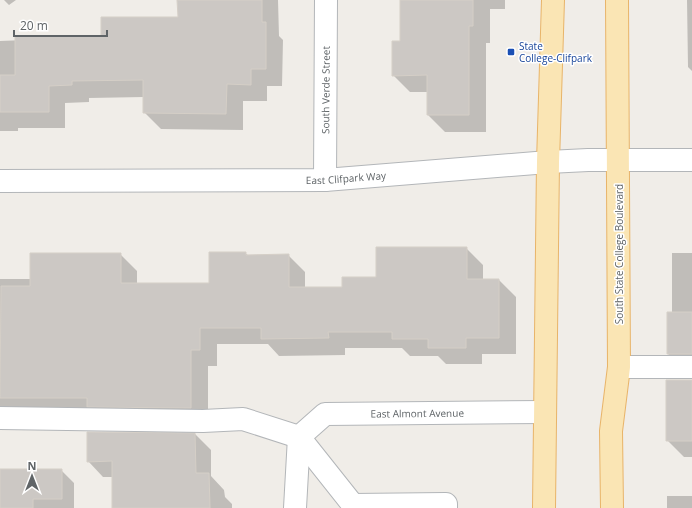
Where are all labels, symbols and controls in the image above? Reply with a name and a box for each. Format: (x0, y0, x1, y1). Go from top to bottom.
scale bar (14, 12, 107, 38)
text: 20 m (20, 17, 48, 34)
place label: State College-Clifpark (519, 39, 593, 65)
street label: South Verde Street (318, 46, 333, 134)
marker: State College-Clifpark (506, 47, 516, 57)
street label: East Clifpark Way (306, 168, 387, 187)
street label: South State College Boulevard (612, 184, 626, 324)
street label: East Almont Avenue (371, 406, 464, 421)
north arrow (12, 456, 52, 496)
text: N (28, 458, 36, 473)

